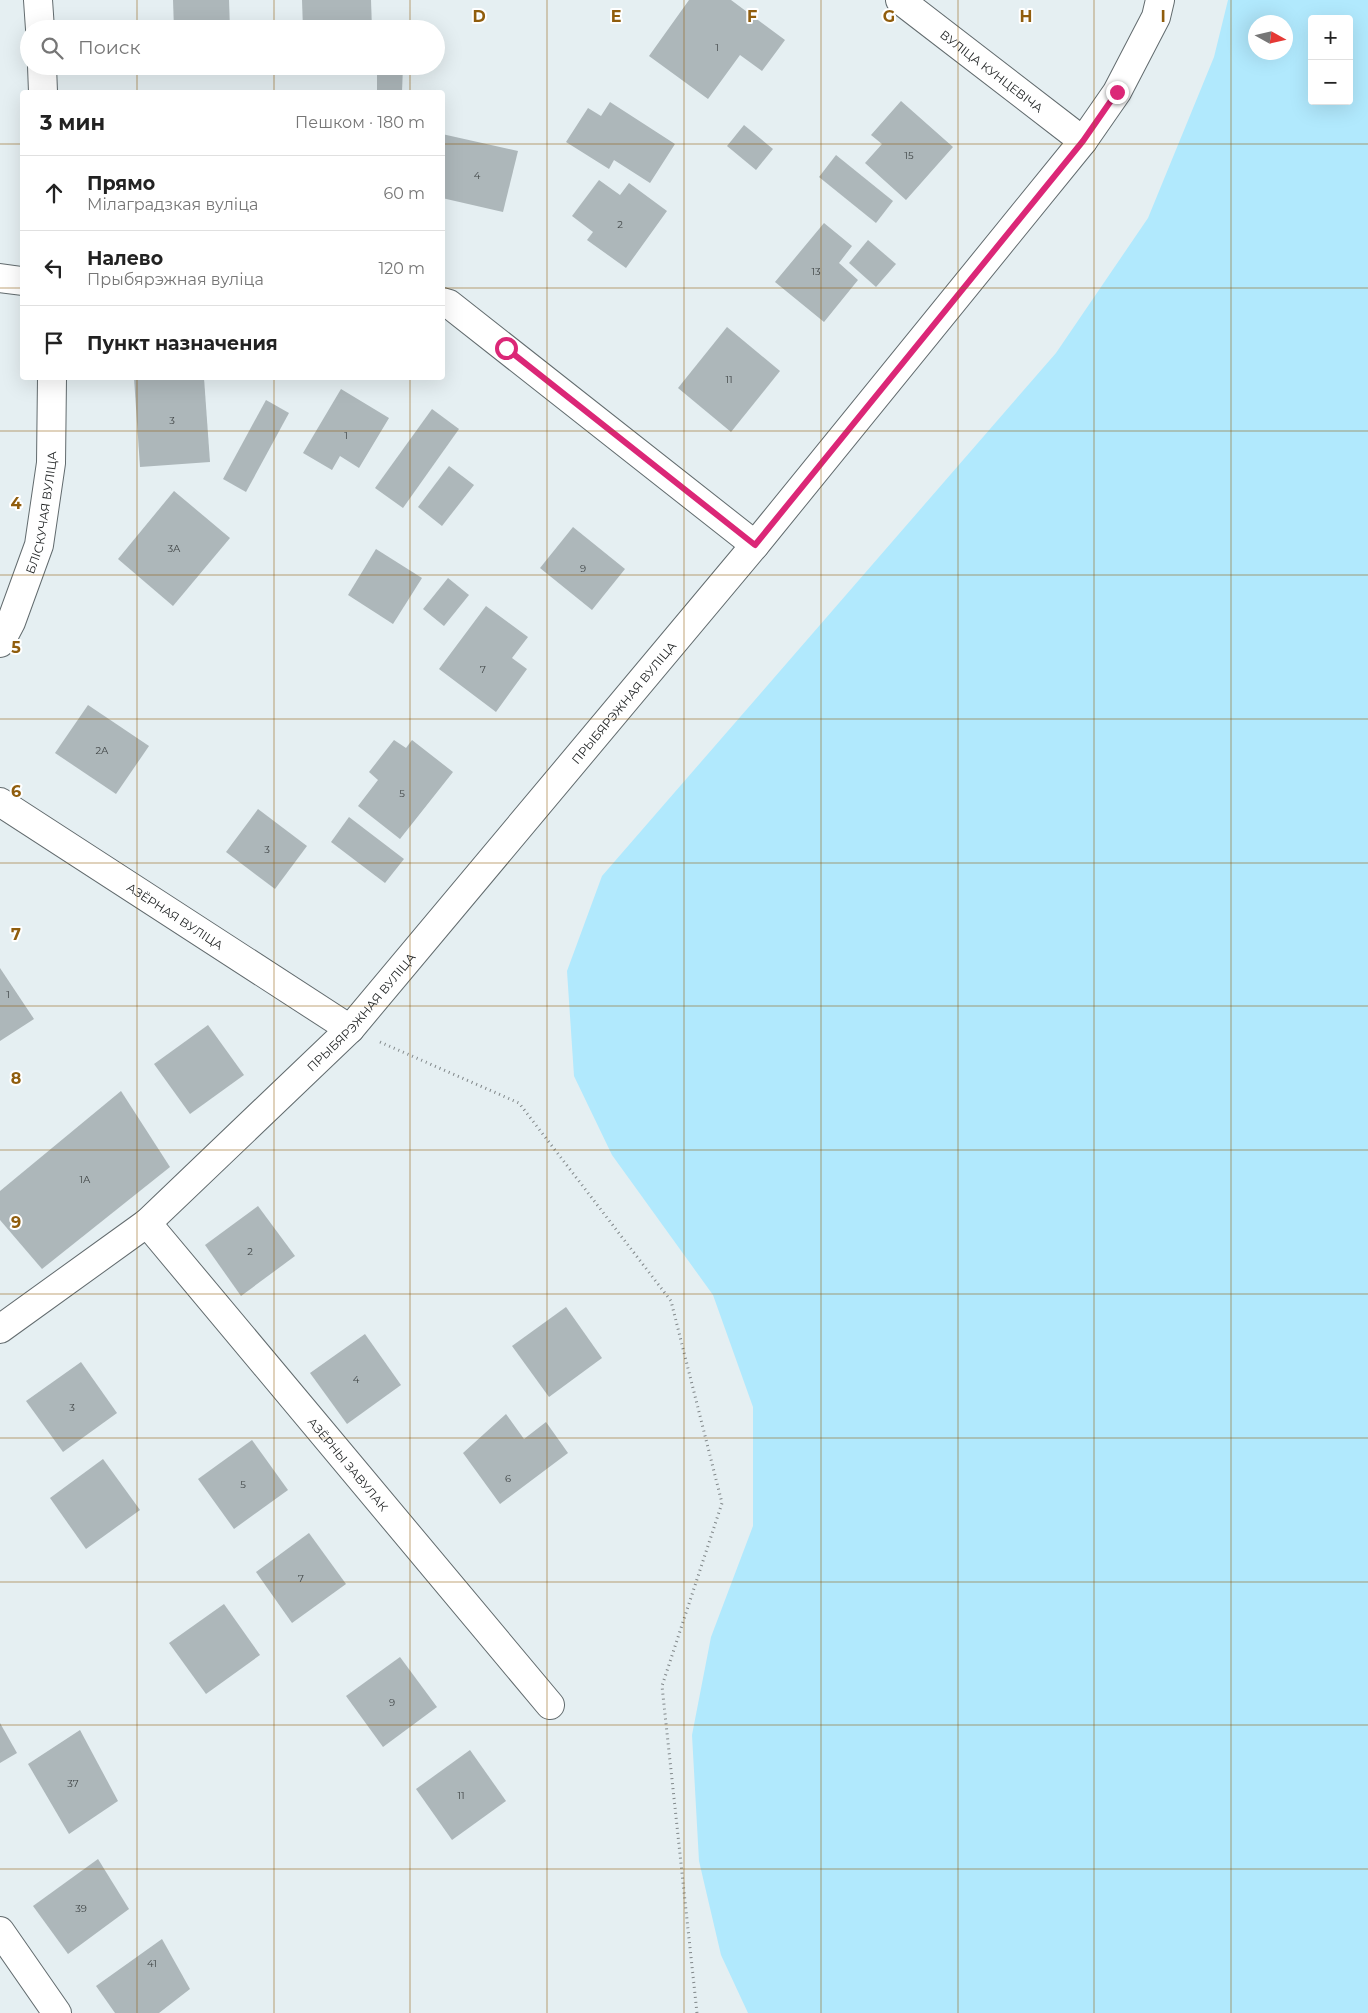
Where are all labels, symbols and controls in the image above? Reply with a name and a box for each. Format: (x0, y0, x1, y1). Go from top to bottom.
text: D (472, 7, 486, 26)
text: E (611, 7, 621, 26)
text: F (747, 7, 757, 26)
text: G (883, 7, 895, 26)
text: H (1020, 7, 1032, 26)
text: I (1160, 7, 1166, 26)
north arrow (1248, 15, 1293, 60)
map controls (1308, 15, 1353, 105)
button: + (1308, 15, 1353, 60)
search box (20, 20, 445, 75)
street label: ВУЛІЦА КУНЦЕВІЧА (937, 26, 1046, 115)
icon: search (38, 34, 66, 62)
text: Поиск (78, 36, 141, 59)
house number: 1 (715, 41, 719, 54)
button: − (1308, 60, 1353, 105)
route end (1106, 81, 1129, 104)
text: 3 мин (40, 110, 105, 135)
text: Пешком · 180 m (295, 113, 425, 132)
house number: 15 (904, 149, 914, 162)
house number: 4 (474, 169, 481, 182)
text: Прямо (87, 172, 155, 195)
icon: ahead (40, 179, 68, 207)
text: 60 m (383, 184, 425, 203)
text: Мілаградзкая вуліца (87, 195, 258, 214)
house number: 2 (617, 218, 623, 231)
text: Налево (87, 247, 163, 270)
icon: left (40, 254, 68, 282)
text: 120 m (378, 259, 425, 278)
house number: 13 (811, 265, 821, 278)
text: Прыбярэжная вуліца (87, 270, 264, 289)
icon: arrive (40, 329, 68, 357)
text: Пункт назначения (87, 332, 278, 355)
route start (495, 337, 518, 360)
house number: 11 (725, 373, 733, 386)
house number: 3 (169, 414, 175, 427)
house number: 1 (344, 429, 348, 442)
street label: БЛІСКУЧАЯ ВУЛІЦА (22, 451, 59, 576)
text: 4 (10, 494, 22, 513)
house number: 3А (167, 542, 181, 555)
house number: 9 (580, 562, 586, 575)
text: 5 (11, 638, 21, 657)
street label: ПРЫБЯРЭЖНАЯ ВУЛІЦА (568, 638, 679, 767)
house number: 7 (480, 663, 486, 676)
house number: 2А (95, 744, 109, 757)
text: 6 (11, 782, 21, 801)
house number: 5 (399, 787, 405, 800)
house number: 3 (264, 843, 270, 856)
street label: АЗЁРНАЯ ВУЛІЦА (124, 879, 226, 952)
text: 7 (11, 925, 21, 944)
street label: ПРЫБЯРЭЖНАЯ ВУЛІЦА (303, 949, 418, 1074)
house number: 1 (6, 988, 10, 1001)
text: 8 (11, 1069, 21, 1088)
house number: 1А (79, 1173, 91, 1186)
text: 9 (11, 1213, 21, 1232)
house number: 2 (247, 1245, 253, 1258)
house number: 4 (353, 1373, 360, 1386)
house number: 3 (69, 1401, 75, 1414)
street label: АЗЁРНЫ ЗАВУЛАК (305, 1414, 392, 1514)
house number: 6 (505, 1472, 511, 1485)
house number: 5 (240, 1478, 246, 1491)
house number: 7 (298, 1572, 304, 1585)
house number: 9 (389, 1696, 395, 1709)
house number: 37 (67, 1777, 79, 1790)
house number: 11 (457, 1789, 465, 1802)
house number: 39 (75, 1902, 87, 1915)
house number: 41 (147, 1957, 157, 1970)

